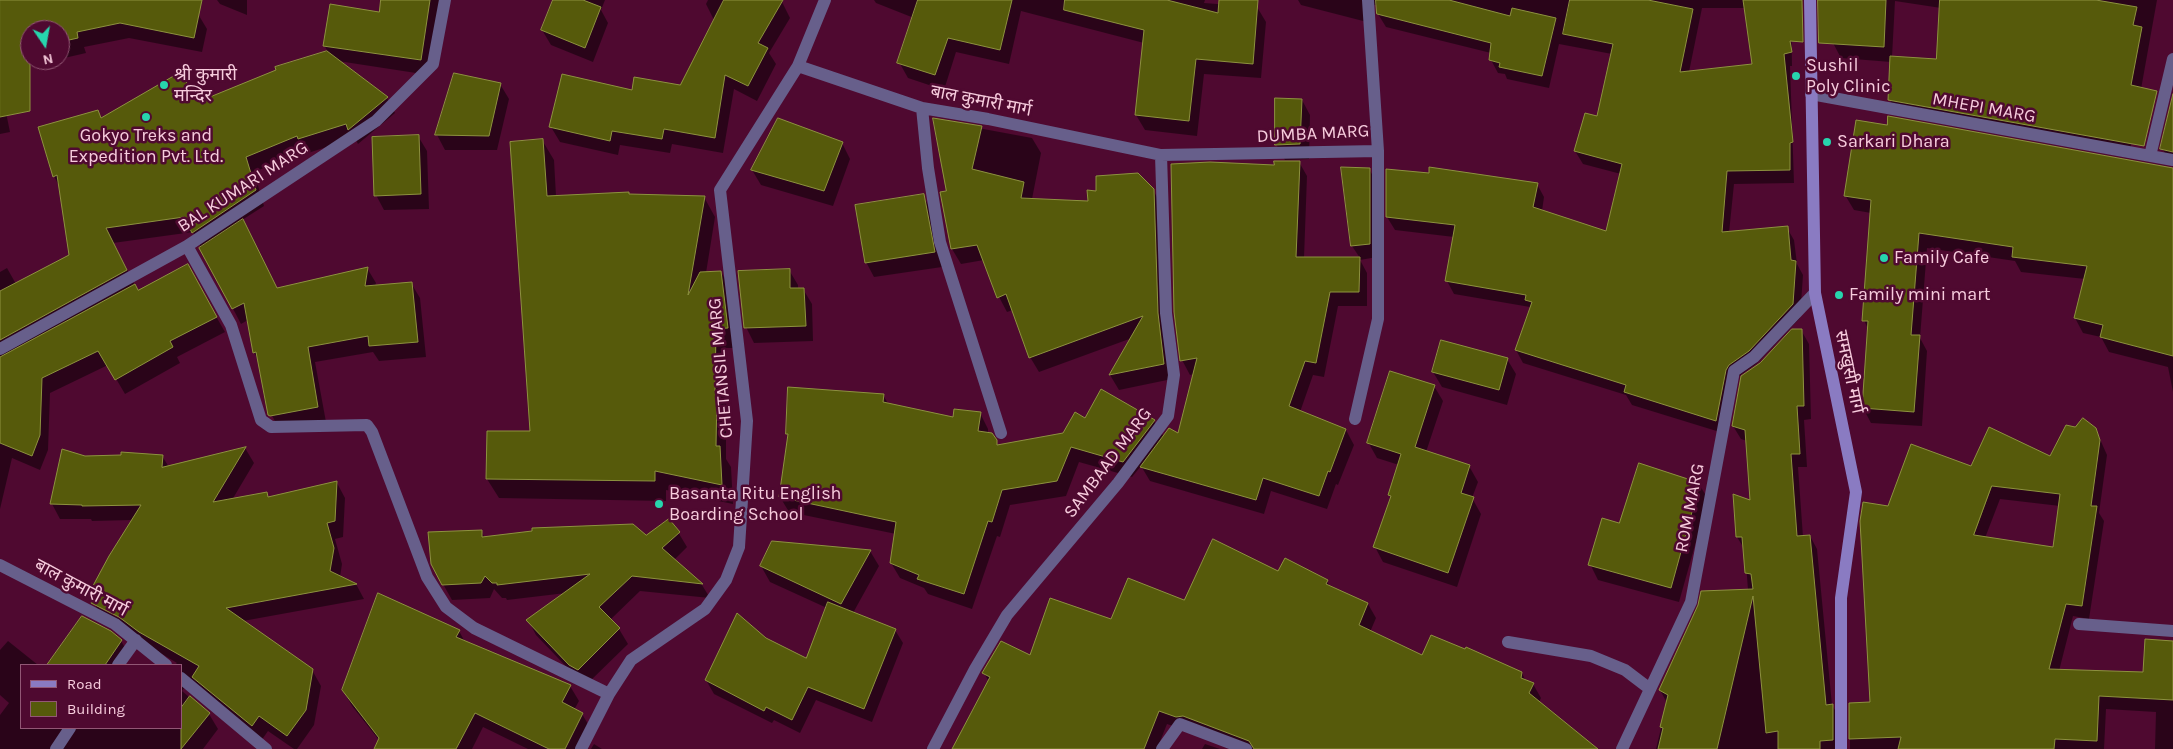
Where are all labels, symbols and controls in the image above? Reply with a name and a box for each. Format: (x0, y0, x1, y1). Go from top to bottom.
north arrow (20, 20, 70, 70)
text: N (41, 50, 55, 69)
place label: Sushil Poly Clinic (1806, 55, 1890, 98)
place label: श्री कुमारी मन्दिर (174, 64, 237, 106)
marker: Sushil Poly Clinic (1790, 70, 1802, 82)
marker: श्री कुमारी मन्दिर (158, 79, 170, 91)
street label: बाल कुमारी मार्ग (929, 81, 1033, 121)
street label: MHEPI MARG (1930, 88, 2038, 128)
marker: Gokyo Treks and Expedition Pvt. Ltd. (140, 111, 152, 123)
street label: DUMBA MARG (1256, 120, 1370, 148)
place label: Gokyo Treks and Expedition Pvt. Ltd. (69, 125, 223, 168)
place label: Sarkari Dhara (1837, 131, 1950, 153)
marker: Sarkari Dhara (1821, 136, 1833, 148)
street label: BAL KUMARI MARG (174, 137, 312, 237)
place label: Family Cafe (1894, 247, 1989, 269)
marker: Family Cafe (1878, 252, 1890, 264)
place label: Family mini mart (1849, 284, 1991, 306)
marker: Family mini mart (1833, 289, 1845, 301)
street label: CHETANSIL MARG (704, 297, 738, 439)
street label: समखुसी मार्ग (1830, 329, 1868, 415)
street label: SAMBAAD MARG (1059, 404, 1157, 522)
street label: ROM MARG (1671, 462, 1709, 554)
place label: Basanta Ritu English Boarding School (669, 483, 841, 526)
marker: Basanta Ritu English Boarding School (653, 498, 665, 510)
street label: बाल कुमारी मार्ग (31, 554, 131, 622)
legend (20, 664, 182, 729)
text: Road (67, 675, 102, 693)
text: Building (67, 700, 125, 718)

